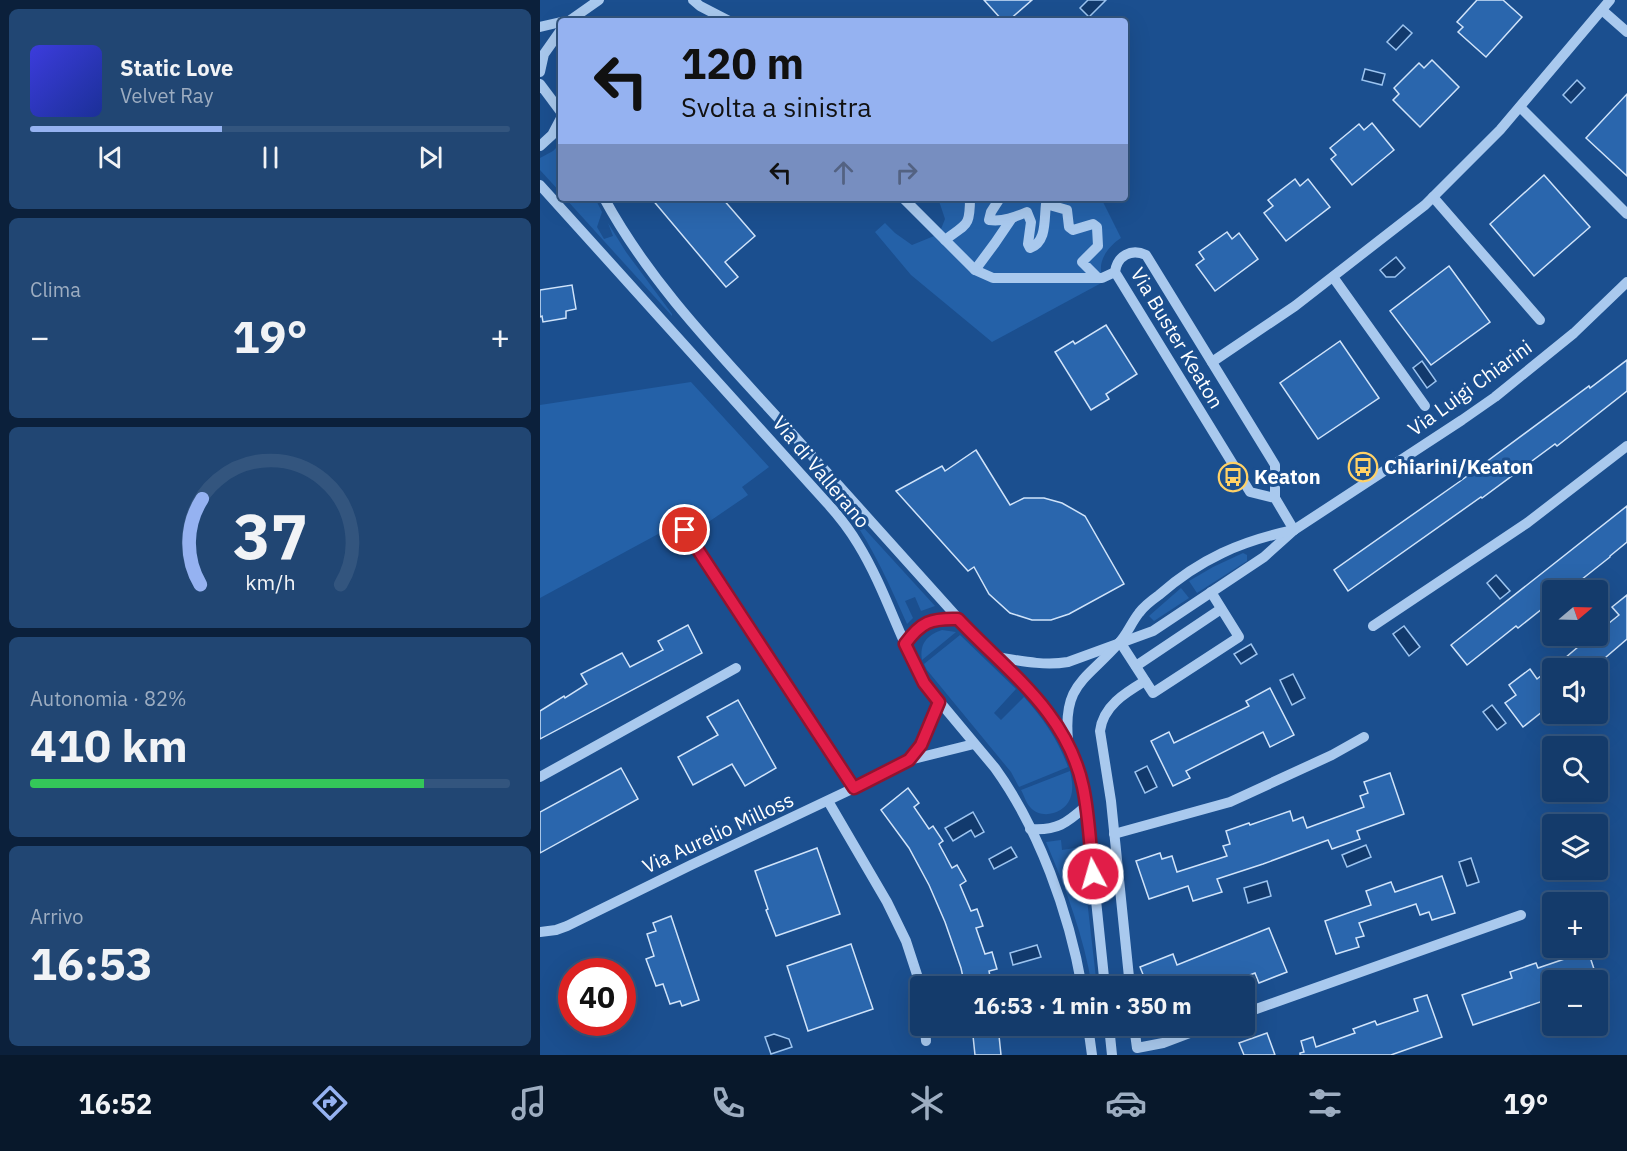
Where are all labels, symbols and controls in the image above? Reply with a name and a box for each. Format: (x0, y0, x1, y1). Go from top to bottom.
text: 120 m (681, 36, 804, 91)
icon: left (582, 42, 660, 120)
text: Static Love (120, 53, 233, 82)
text: Velvet Ray (120, 82, 213, 109)
text: Svolta a sinistra (681, 89, 872, 124)
icon: previous (94, 141, 127, 174)
icon: pause (254, 141, 287, 174)
icon: next (414, 141, 447, 174)
icon: left (764, 156, 797, 189)
icon: ahead (827, 156, 860, 189)
icon: right (890, 156, 923, 189)
street label: Via Buster Keaton (1125, 262, 1230, 413)
text: Clima (30, 276, 81, 303)
text: 19° (232, 307, 308, 365)
text: − (30, 315, 50, 358)
text: + (490, 315, 510, 358)
street label: Via Luigi Chiarini (1402, 333, 1537, 442)
street label: Via di Vallerano (767, 410, 876, 533)
bus stop icon: Chiarini/Keaton (1347, 451, 1379, 483)
place label: Chiarini/Keaton (1384, 453, 1533, 480)
bus stop icon: Keaton (1217, 461, 1249, 493)
place label: Keaton (1254, 463, 1321, 490)
text: 37 (233, 495, 307, 576)
pin (659, 504, 710, 555)
icon: arrive (668, 513, 701, 546)
text: km/h (245, 568, 295, 596)
north arrow (1542, 580, 1608, 646)
map controls (1542, 580, 1608, 1036)
button: sound (1542, 658, 1608, 724)
text: Autonomia · 82% (30, 685, 187, 712)
text: 410 km (30, 716, 188, 774)
button: search (1542, 736, 1608, 802)
street label: Via Aurelio Milloss (638, 786, 798, 879)
button: layers (1542, 814, 1608, 880)
position arrow (1061, 842, 1125, 906)
button: + (1542, 892, 1608, 958)
text: Arrivo (30, 903, 83, 930)
text: 16:53 (30, 934, 153, 992)
speed limit sign: 40 (558, 958, 636, 1036)
button: − (1542, 970, 1608, 1036)
text: 16:53 · 1 min · 350 m (973, 991, 1192, 1020)
icon: directions (309, 1082, 351, 1124)
icon: music (508, 1082, 550, 1124)
icon: phone (707, 1082, 749, 1124)
icon: climate (906, 1082, 948, 1124)
icon: car (1105, 1082, 1147, 1124)
icon: filters (1304, 1082, 1346, 1124)
text: 16:52 (79, 1086, 152, 1121)
text: 19° (1503, 1086, 1548, 1121)

